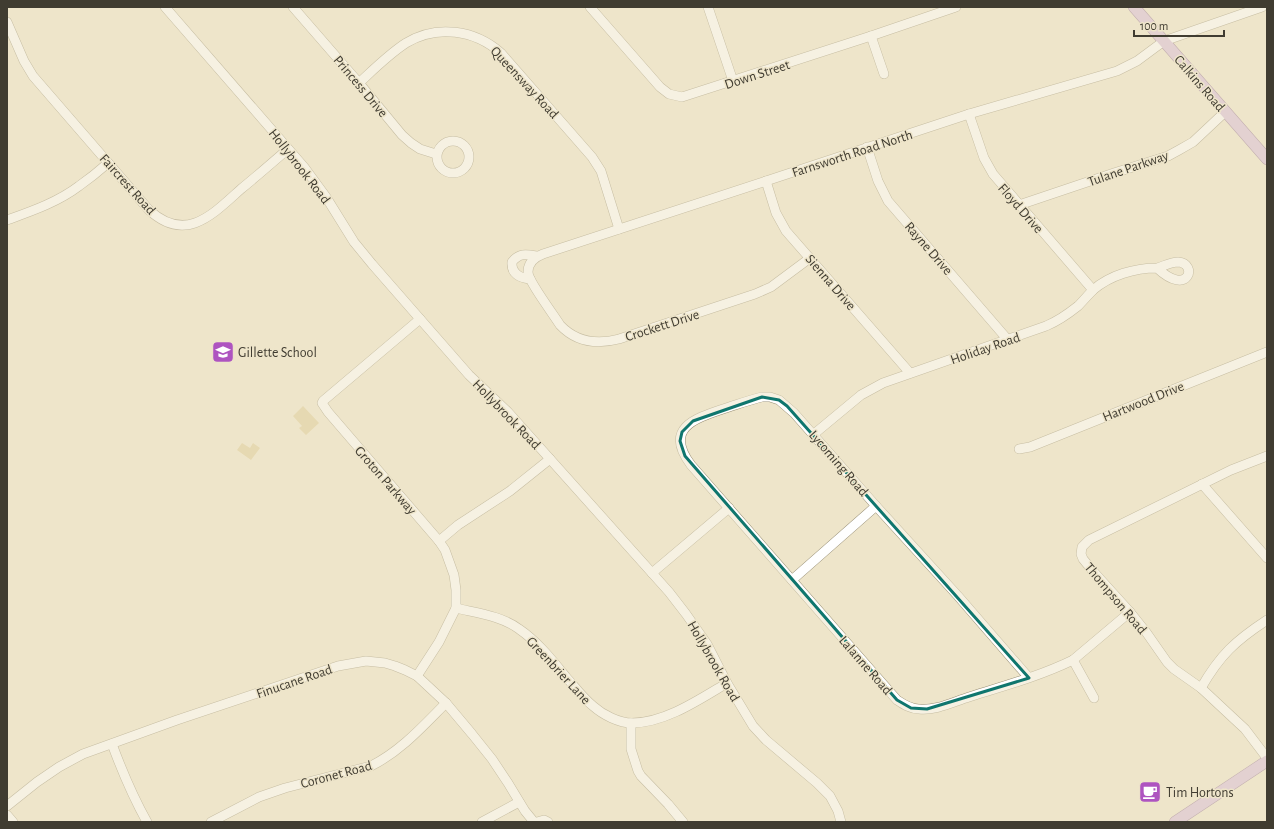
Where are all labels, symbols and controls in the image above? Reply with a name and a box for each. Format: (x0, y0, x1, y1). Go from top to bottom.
scale bar (1134, 12, 1224, 38)
text: 100 m (1140, 20, 1168, 32)
street label: Queensway Road (487, 44, 561, 121)
street label: Princess Drive (330, 53, 390, 120)
street label: Calkins Road (1171, 53, 1227, 114)
street label: Down Street (723, 58, 792, 92)
street label: Hollybrook Road (266, 126, 333, 207)
street label: Farnsworth Road North (790, 128, 914, 180)
street label: Tulane Parkway (1086, 149, 1171, 189)
street label: Faircrest Road (97, 152, 158, 218)
street label: Floyd Drive (995, 181, 1045, 236)
street label: Rayne Drive (902, 220, 955, 278)
street label: Sienna Drive (802, 252, 858, 313)
street label: Crockett Drive (624, 307, 701, 344)
street label: Holiday Road (949, 330, 1022, 367)
school or university icon: Gillette School (210, 339, 236, 365)
place label: Gillette School (238, 346, 317, 360)
street label: Hollybrook Road (470, 377, 543, 452)
street label: Hartwood Drive (1101, 379, 1186, 425)
street label: Lycoming Road (806, 428, 870, 499)
street label: Groton Parkway (352, 444, 419, 518)
street label: Thompson Road (1081, 560, 1149, 637)
street label: Hollybrook Road (684, 619, 742, 704)
street label: Greenbrier Lane (524, 634, 593, 707)
street label: Lalanne Road (836, 634, 894, 698)
street label: Finucane Road (255, 662, 334, 701)
street label: Coronet Road (299, 759, 373, 791)
cafe icon: Tim Hortons (1137, 779, 1163, 805)
place label: Tim Hortons (1166, 786, 1234, 800)

